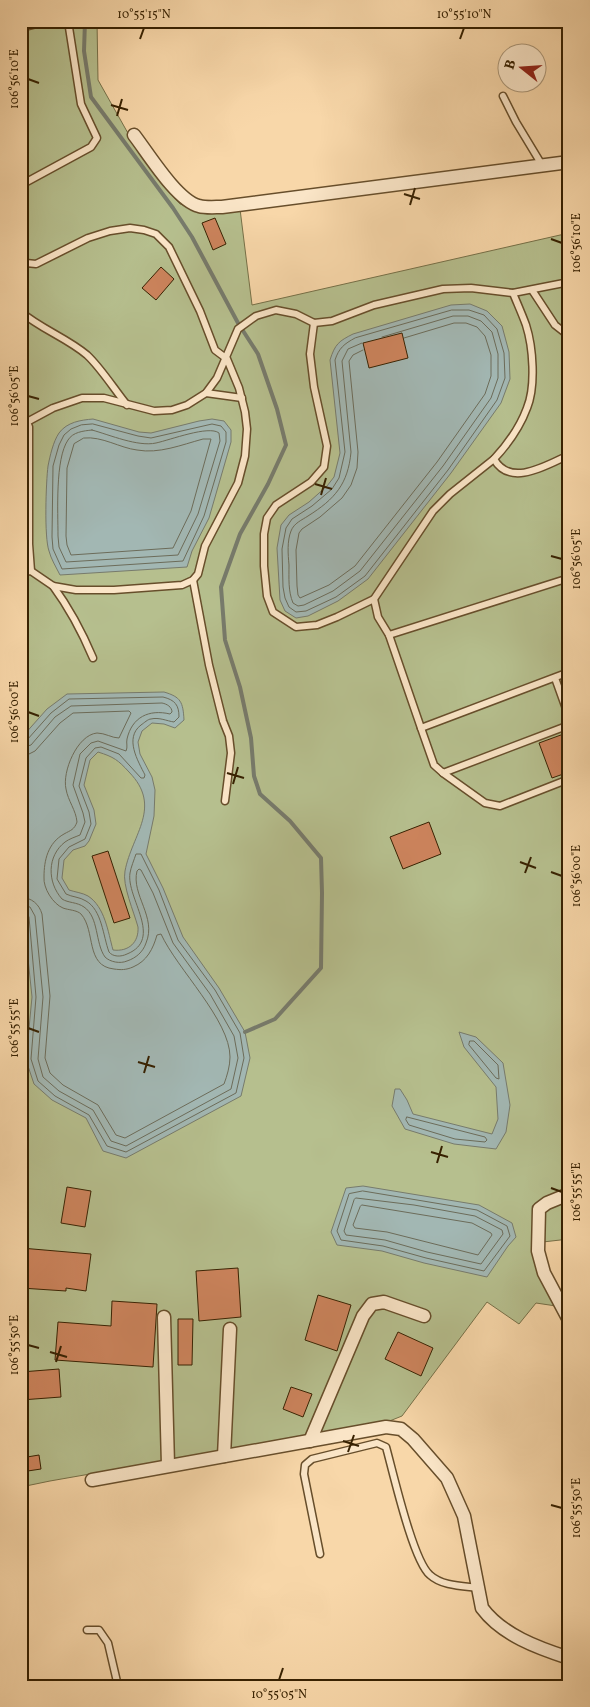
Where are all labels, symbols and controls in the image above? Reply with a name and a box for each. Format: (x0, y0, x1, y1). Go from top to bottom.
text: 10°55'15"N (117, 7, 171, 23)
text: 10°55'10"N (437, 7, 491, 23)
north arrow (498, 42, 548, 92)
text: 106°56'10"E (7, 49, 23, 109)
text: B (501, 57, 521, 72)
text: 106°56'10"E (569, 213, 585, 273)
text: 106°56'05"E (7, 366, 23, 426)
text: 106°56'05"E (569, 529, 585, 589)
text: 106°56'00"E (7, 681, 23, 743)
text: 106°56'00"E (569, 845, 585, 907)
text: 106°55'55"E (7, 998, 23, 1058)
text: 106°55'55"E (569, 1162, 585, 1222)
text: 106°55'50"E (7, 1315, 23, 1375)
text: 106°55'50"E (569, 1478, 585, 1538)
text: 10°55'05"N (251, 1687, 307, 1703)

